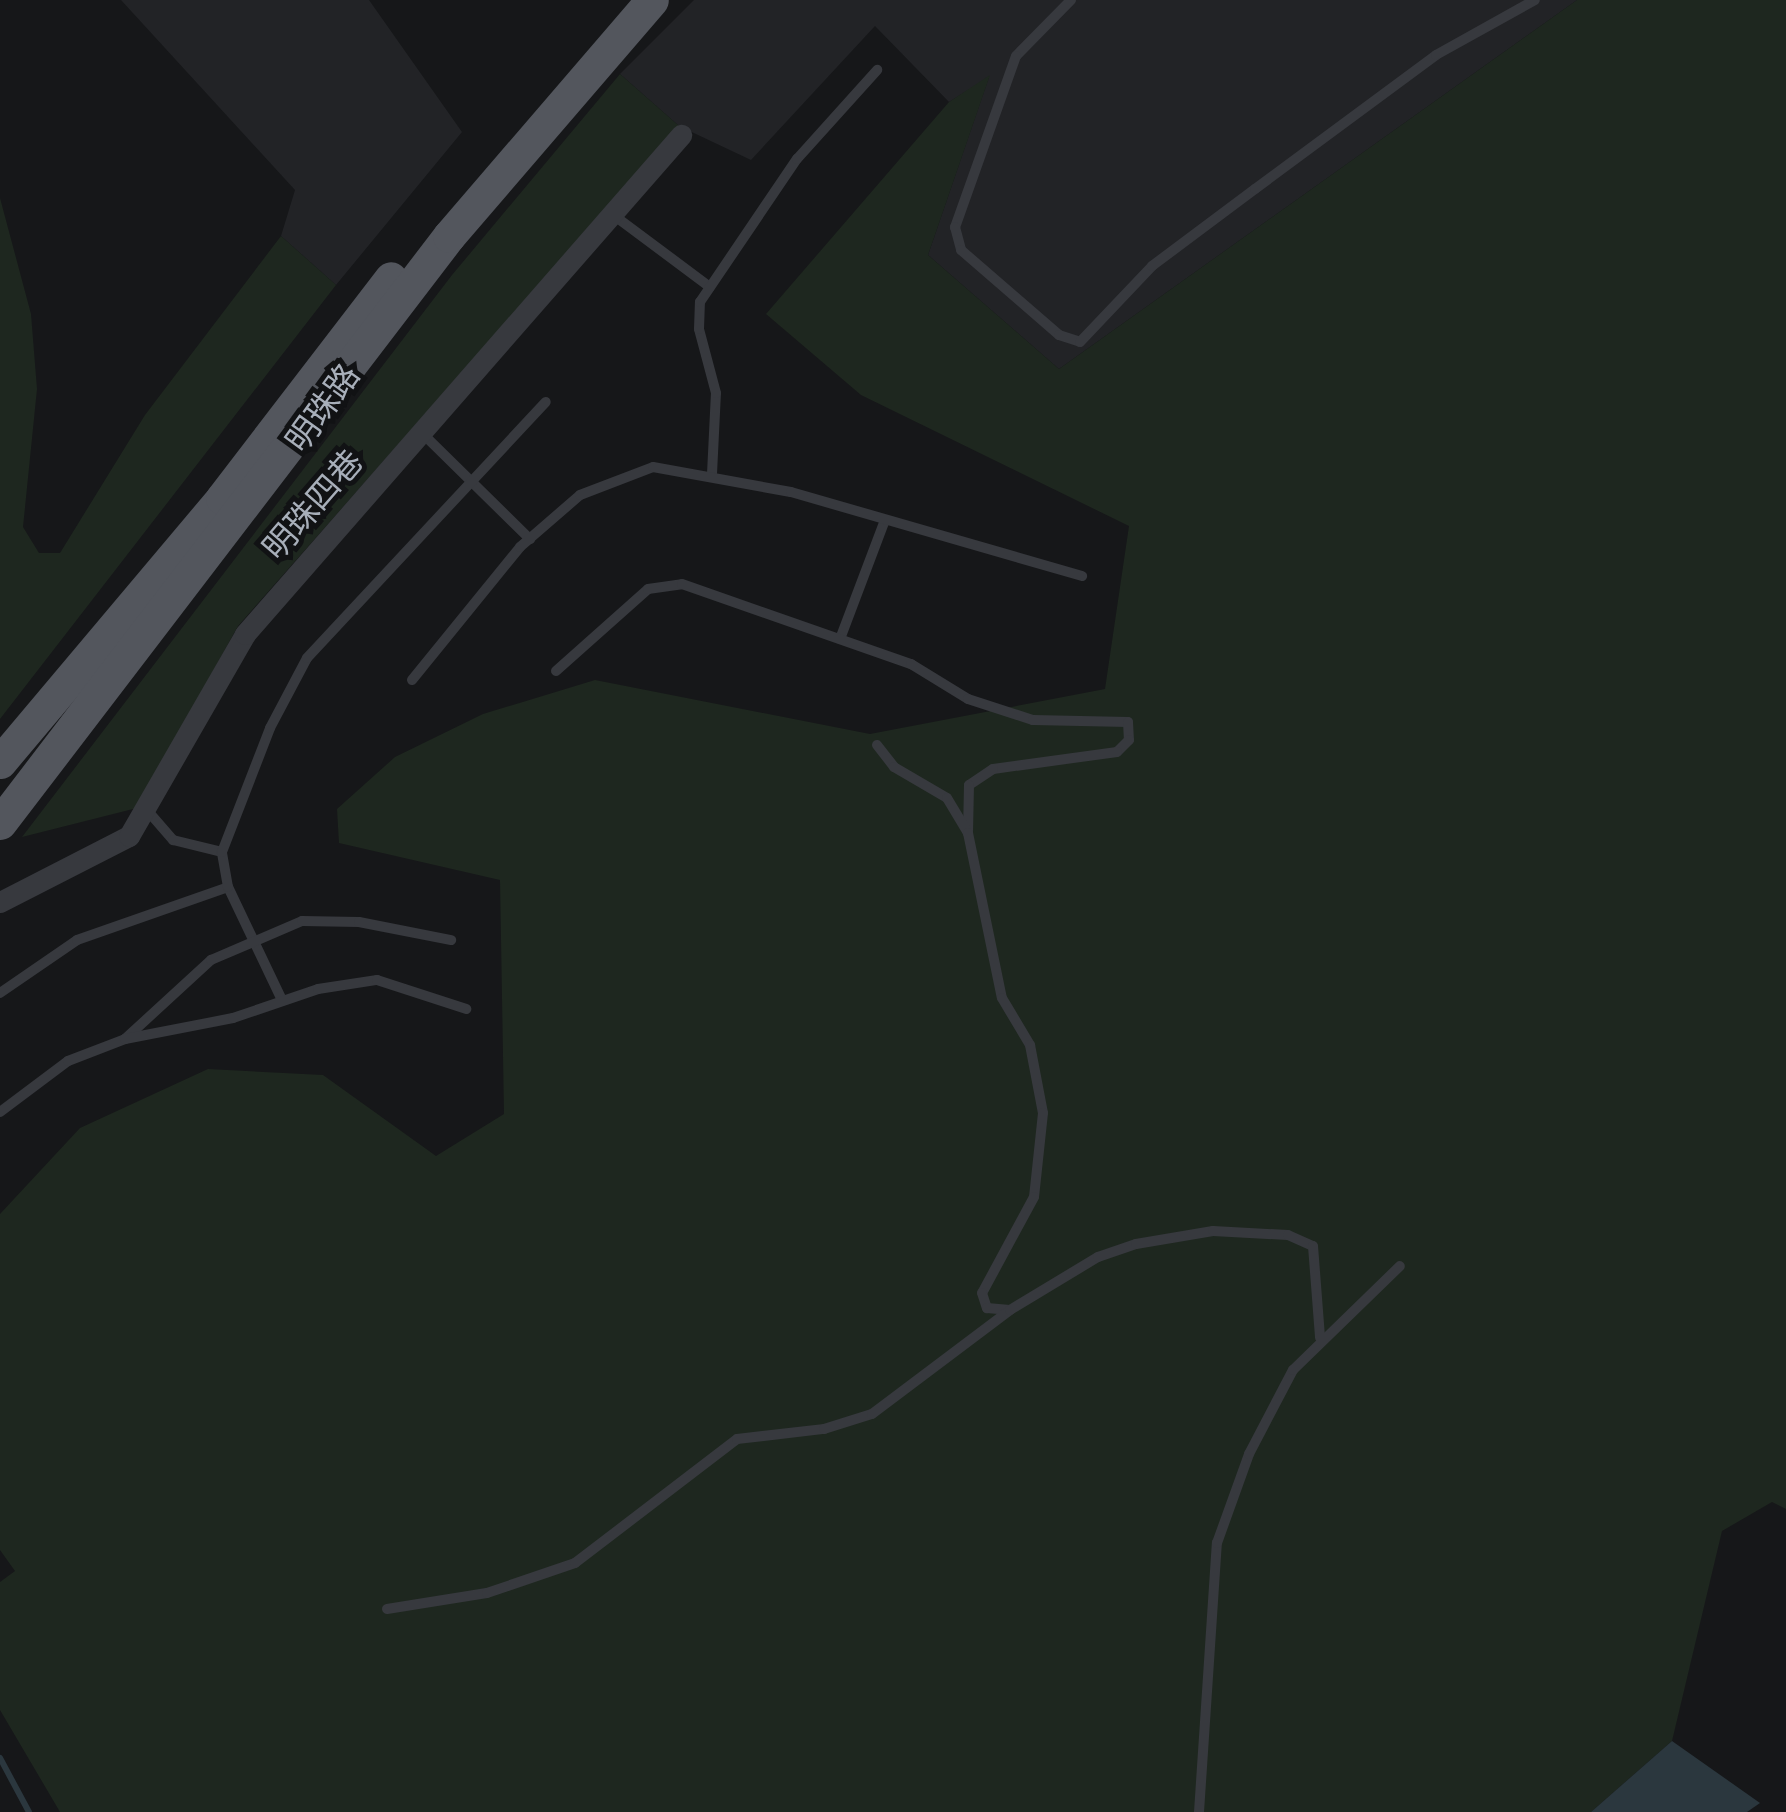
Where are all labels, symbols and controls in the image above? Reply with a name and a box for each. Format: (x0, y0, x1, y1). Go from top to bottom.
street label: 明珠路 (278, 356, 368, 460)
street label: 明珠四巷 (255, 442, 371, 568)

